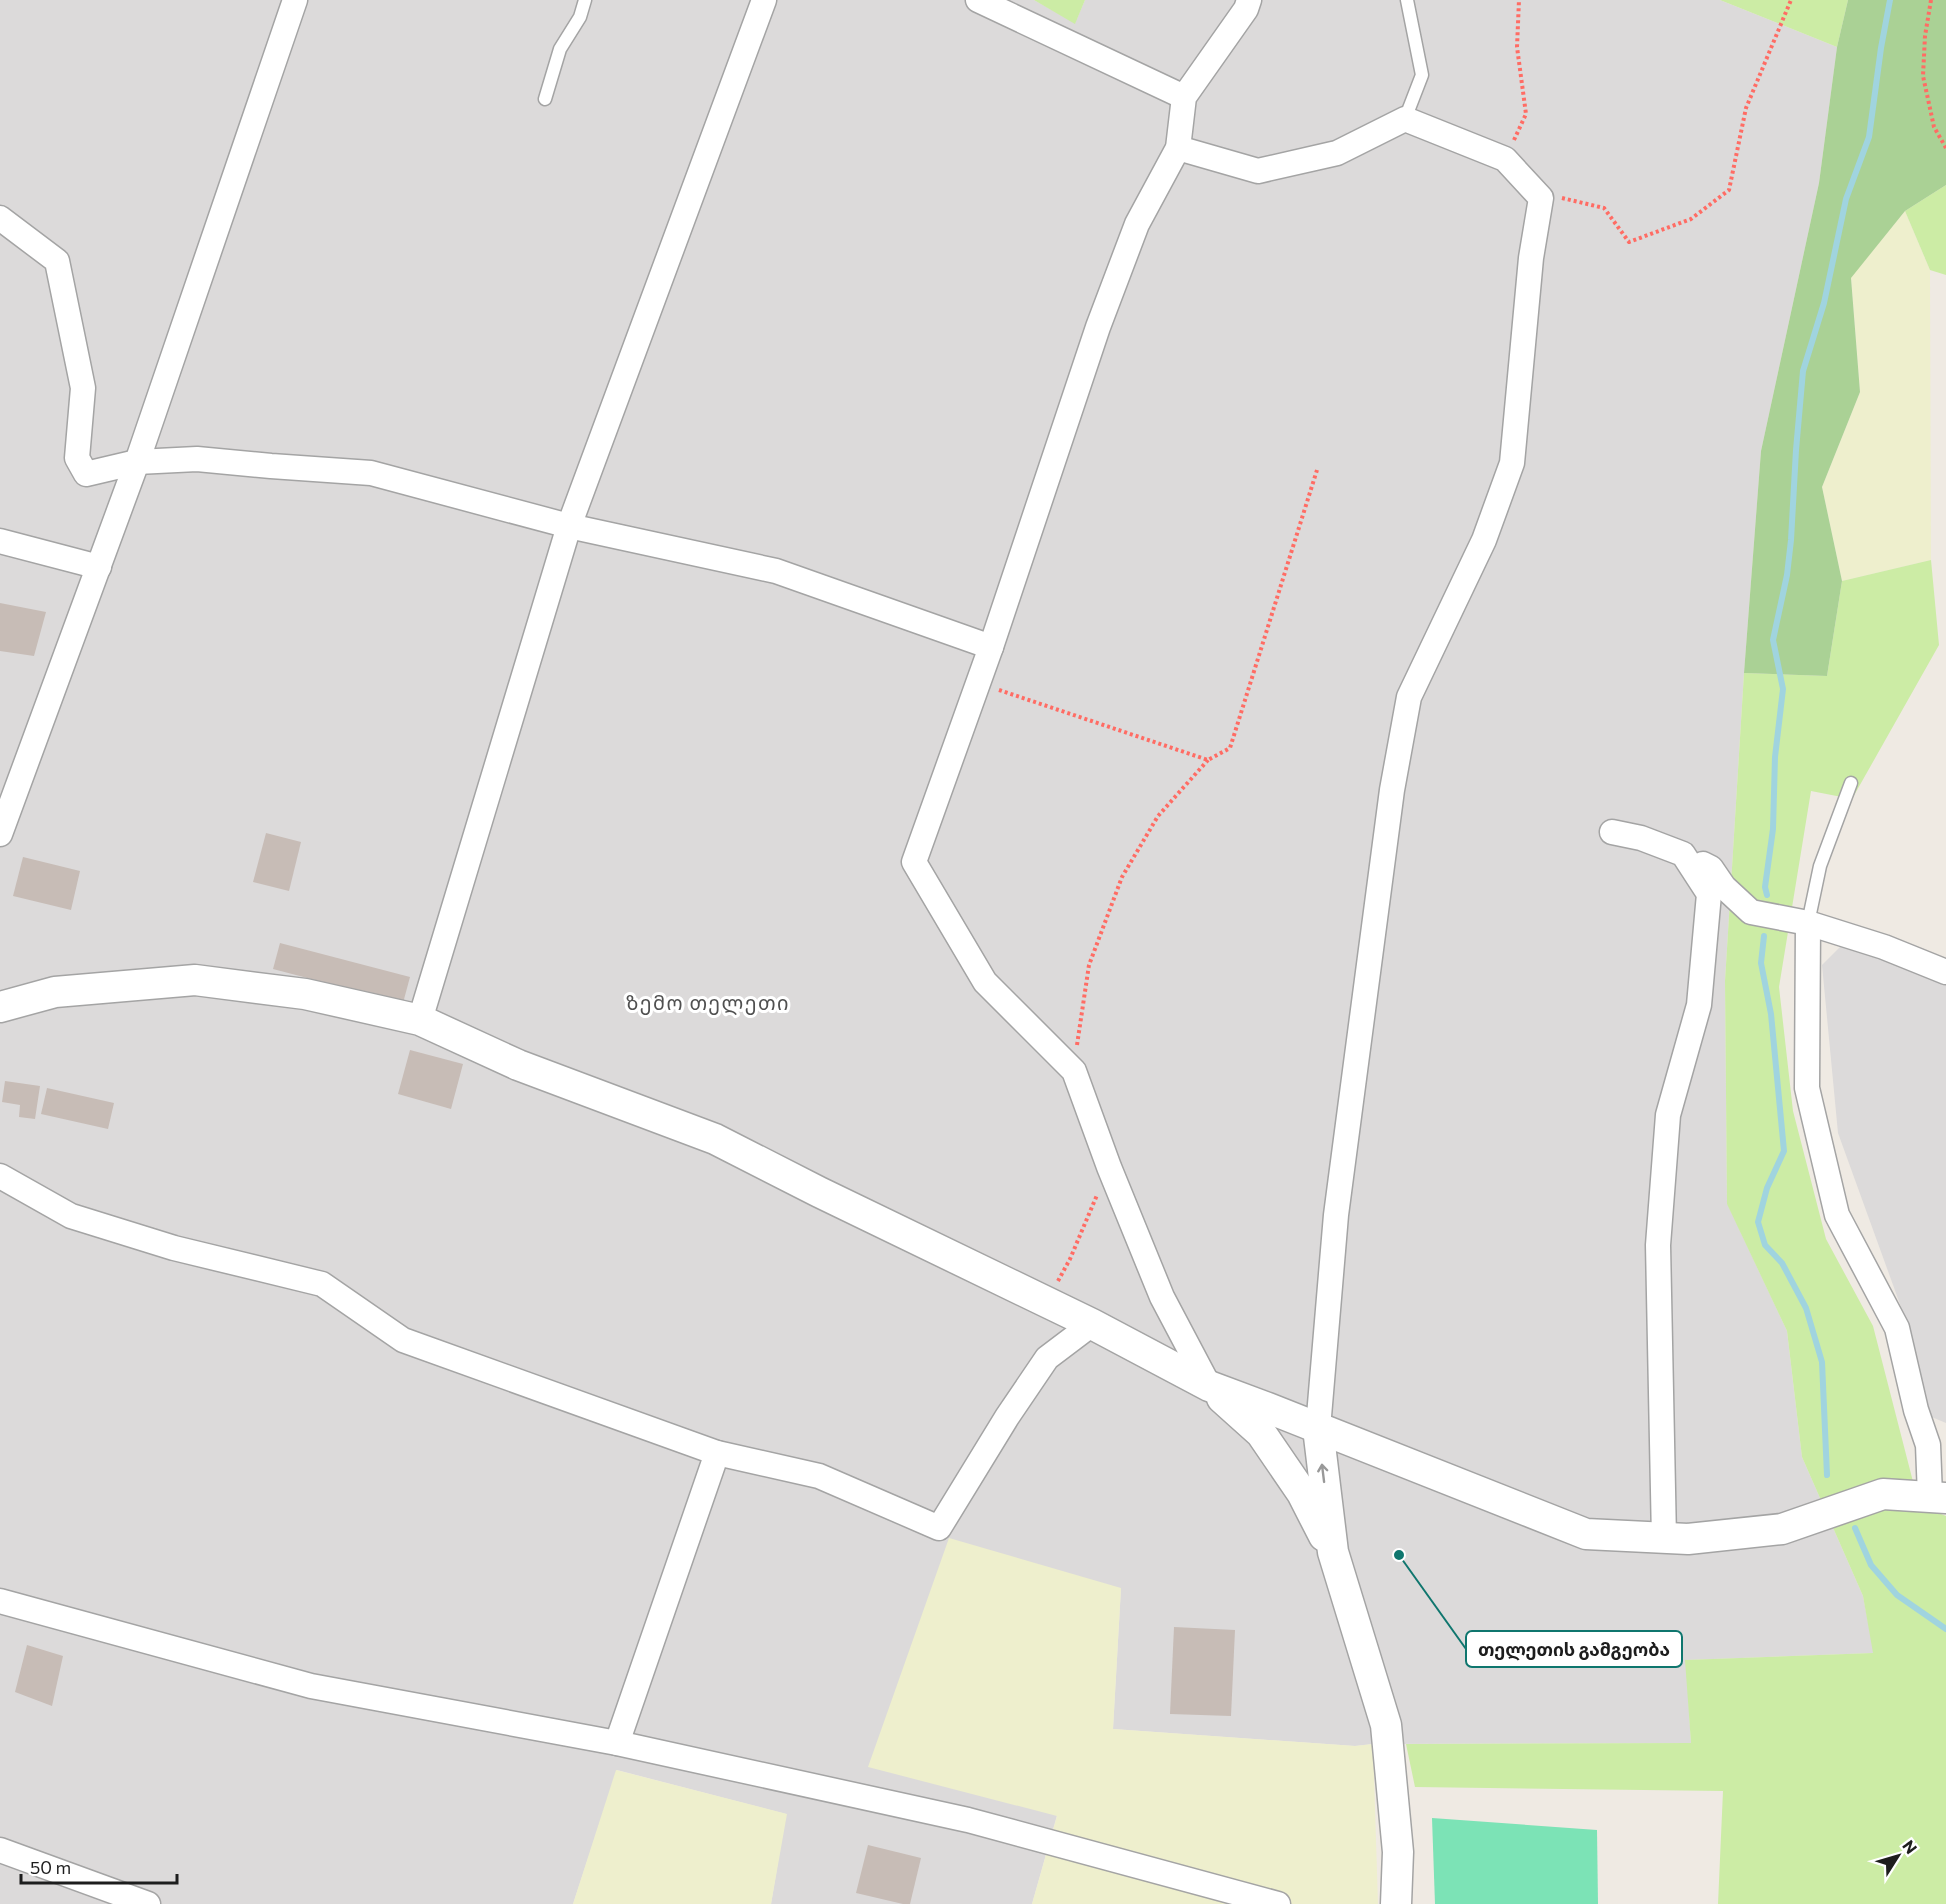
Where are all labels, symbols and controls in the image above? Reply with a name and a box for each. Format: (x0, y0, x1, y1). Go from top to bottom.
district label: ზემო თელეთი (626, 990, 790, 1016)
one-way arrow (1317, 1464, 1328, 1484)
callout: თელეთის გამგეობა (1466, 1631, 1682, 1667)
text: თელეთის გამგეობა (1478, 1638, 1670, 1661)
north arrow (1868, 1826, 1928, 1886)
text: N (1899, 1836, 1922, 1857)
scale bar (21, 1847, 177, 1885)
text: 50 m (30, 1856, 71, 1878)

